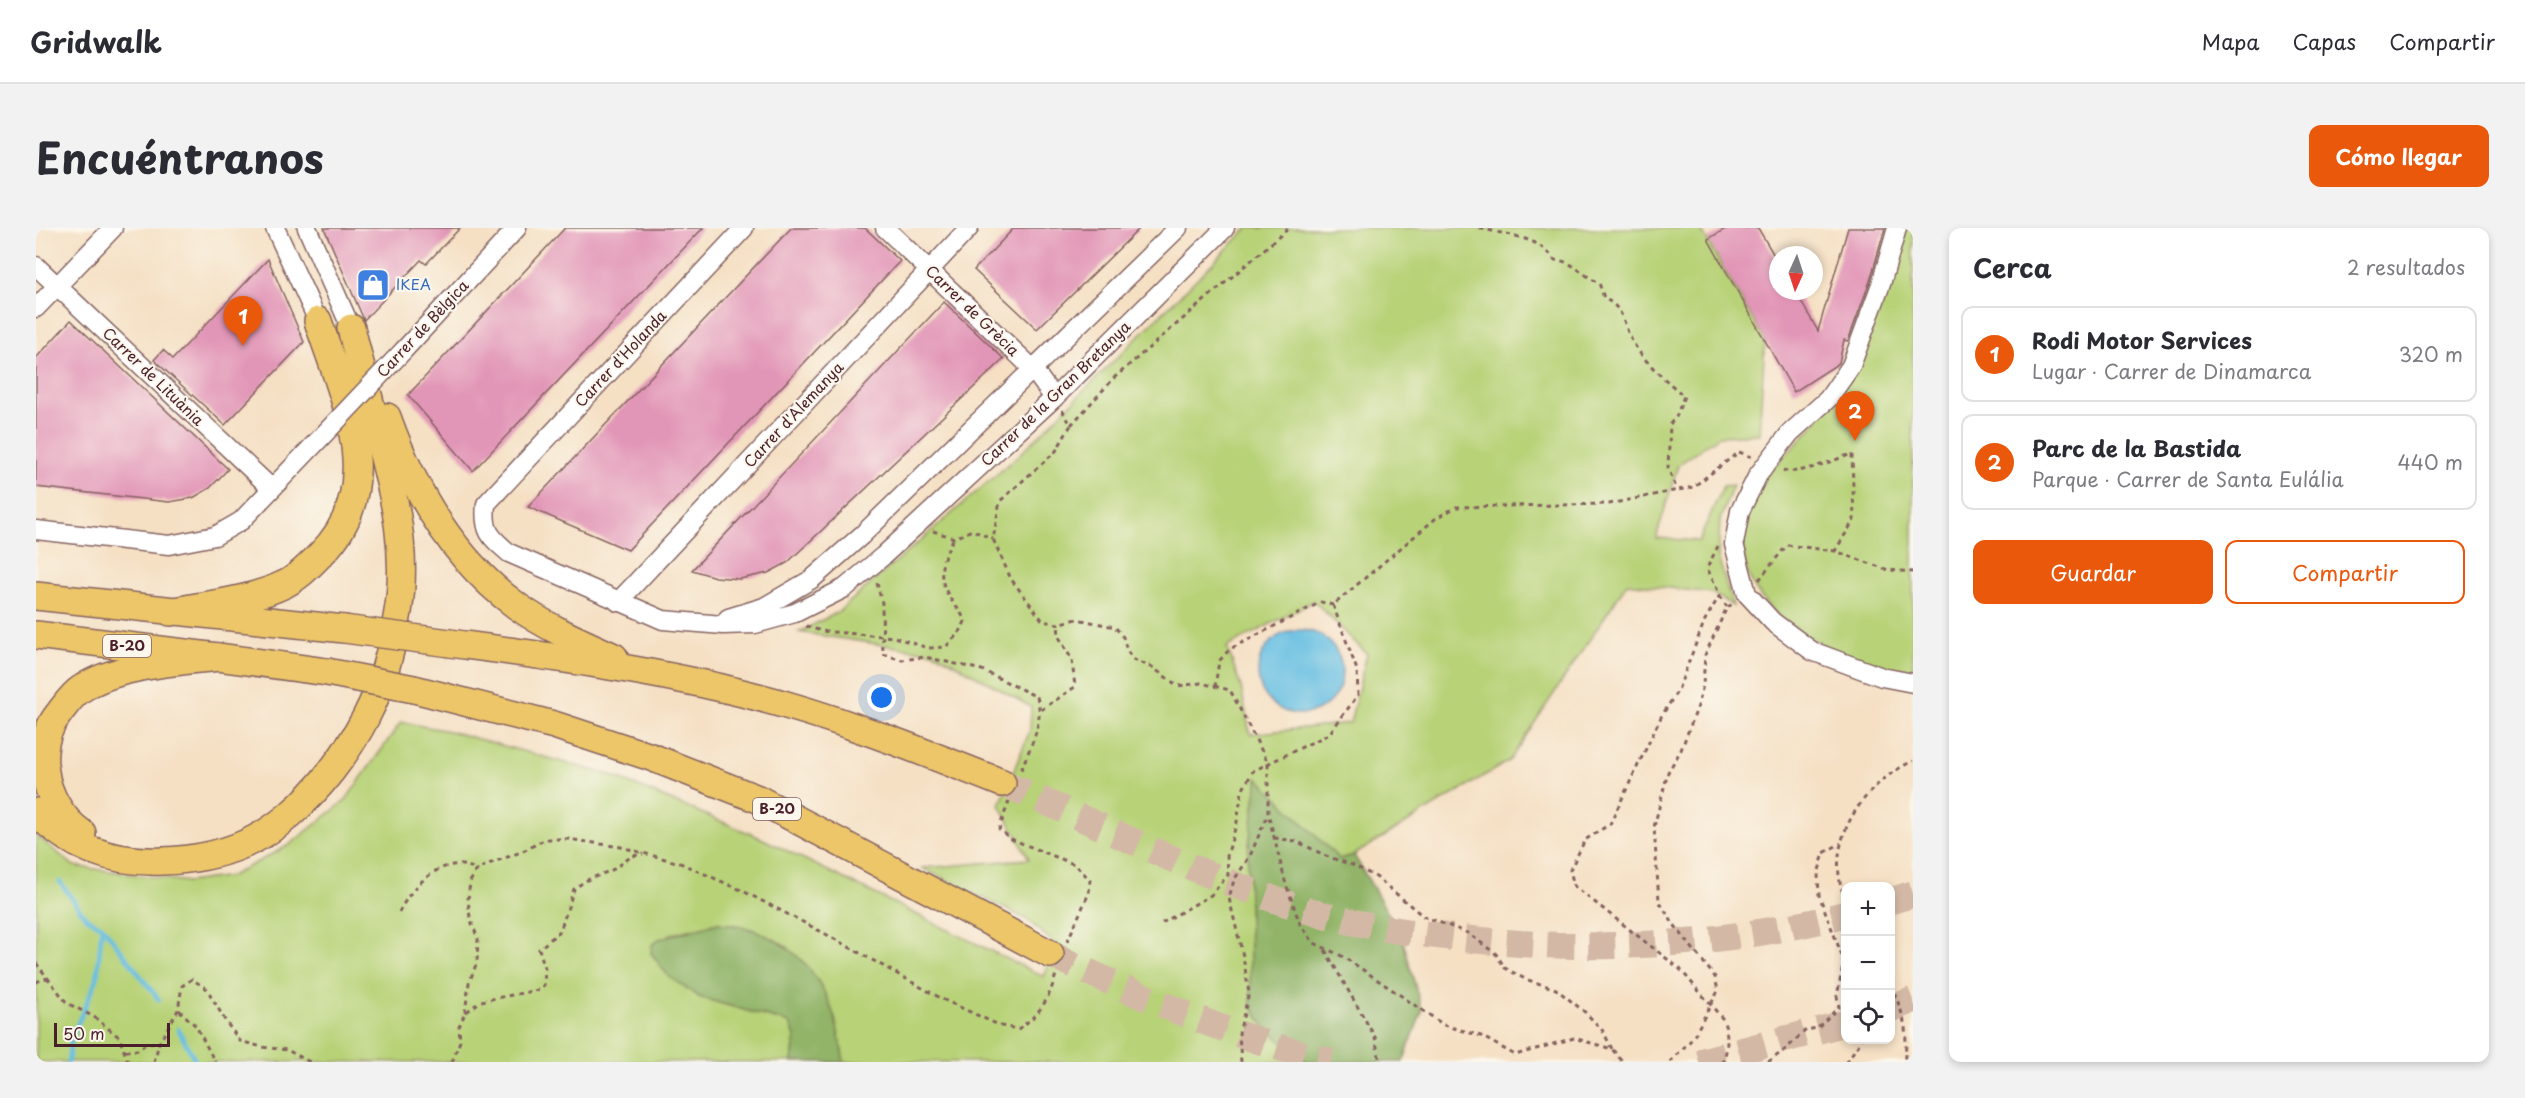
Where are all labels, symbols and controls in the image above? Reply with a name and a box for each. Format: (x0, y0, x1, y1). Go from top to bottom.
text: Gridwalk (30, 20, 162, 63)
text: Mapa (2202, 25, 2260, 57)
text: Capas (2293, 25, 2356, 57)
text: Compartir (2389, 25, 2495, 57)
text: Encuéntranos (36, 125, 324, 188)
button: Cómo llegar (2309, 125, 2489, 187)
north arrow (1769, 246, 1823, 300)
text: Cerca (1973, 248, 2052, 287)
text: 2 resultados (2347, 252, 2465, 282)
street label: Carrer de Grècia (921, 259, 1025, 361)
shop icon: IKEA (355, 267, 391, 303)
place label: IKEA (396, 272, 431, 295)
street label: Carrer de Bèlgica (371, 274, 474, 382)
pin: 1 (224, 296, 262, 346)
street label: Carrer d'Holanda (569, 304, 672, 412)
street label: Carrer de la Gran Bretanya (975, 315, 1135, 471)
street label: Carrer de Lituània (98, 321, 211, 431)
text: Rodi Motor Services (2032, 323, 2252, 356)
text: 1 (1990, 339, 1999, 369)
text: 320 m (2399, 339, 2463, 369)
street label: Carrer d'Alemanya (738, 355, 849, 472)
text: Lugar · Carrer de Dinamarca (2032, 356, 2311, 386)
pin: 2 (1836, 392, 1874, 441)
text: Parc de la Bastida (2032, 431, 2241, 464)
text: 2 (1987, 447, 2002, 477)
text: 440 m (2398, 447, 2463, 477)
text: Parque · Carrer de Santa Eulália (2032, 464, 2344, 494)
button: Guardar (1973, 540, 2213, 604)
button: Compartir (2225, 540, 2465, 604)
road number: B-20 (103, 635, 151, 657)
your location (867, 683, 896, 712)
road number: B-20 (753, 798, 801, 820)
map controls (1841, 882, 1895, 1044)
button: + (1841, 882, 1895, 936)
button: − (1841, 936, 1895, 990)
button: locate (1841, 990, 1895, 1044)
scale bar (54, 1020, 170, 1048)
text: 50 m (63, 1021, 104, 1045)

